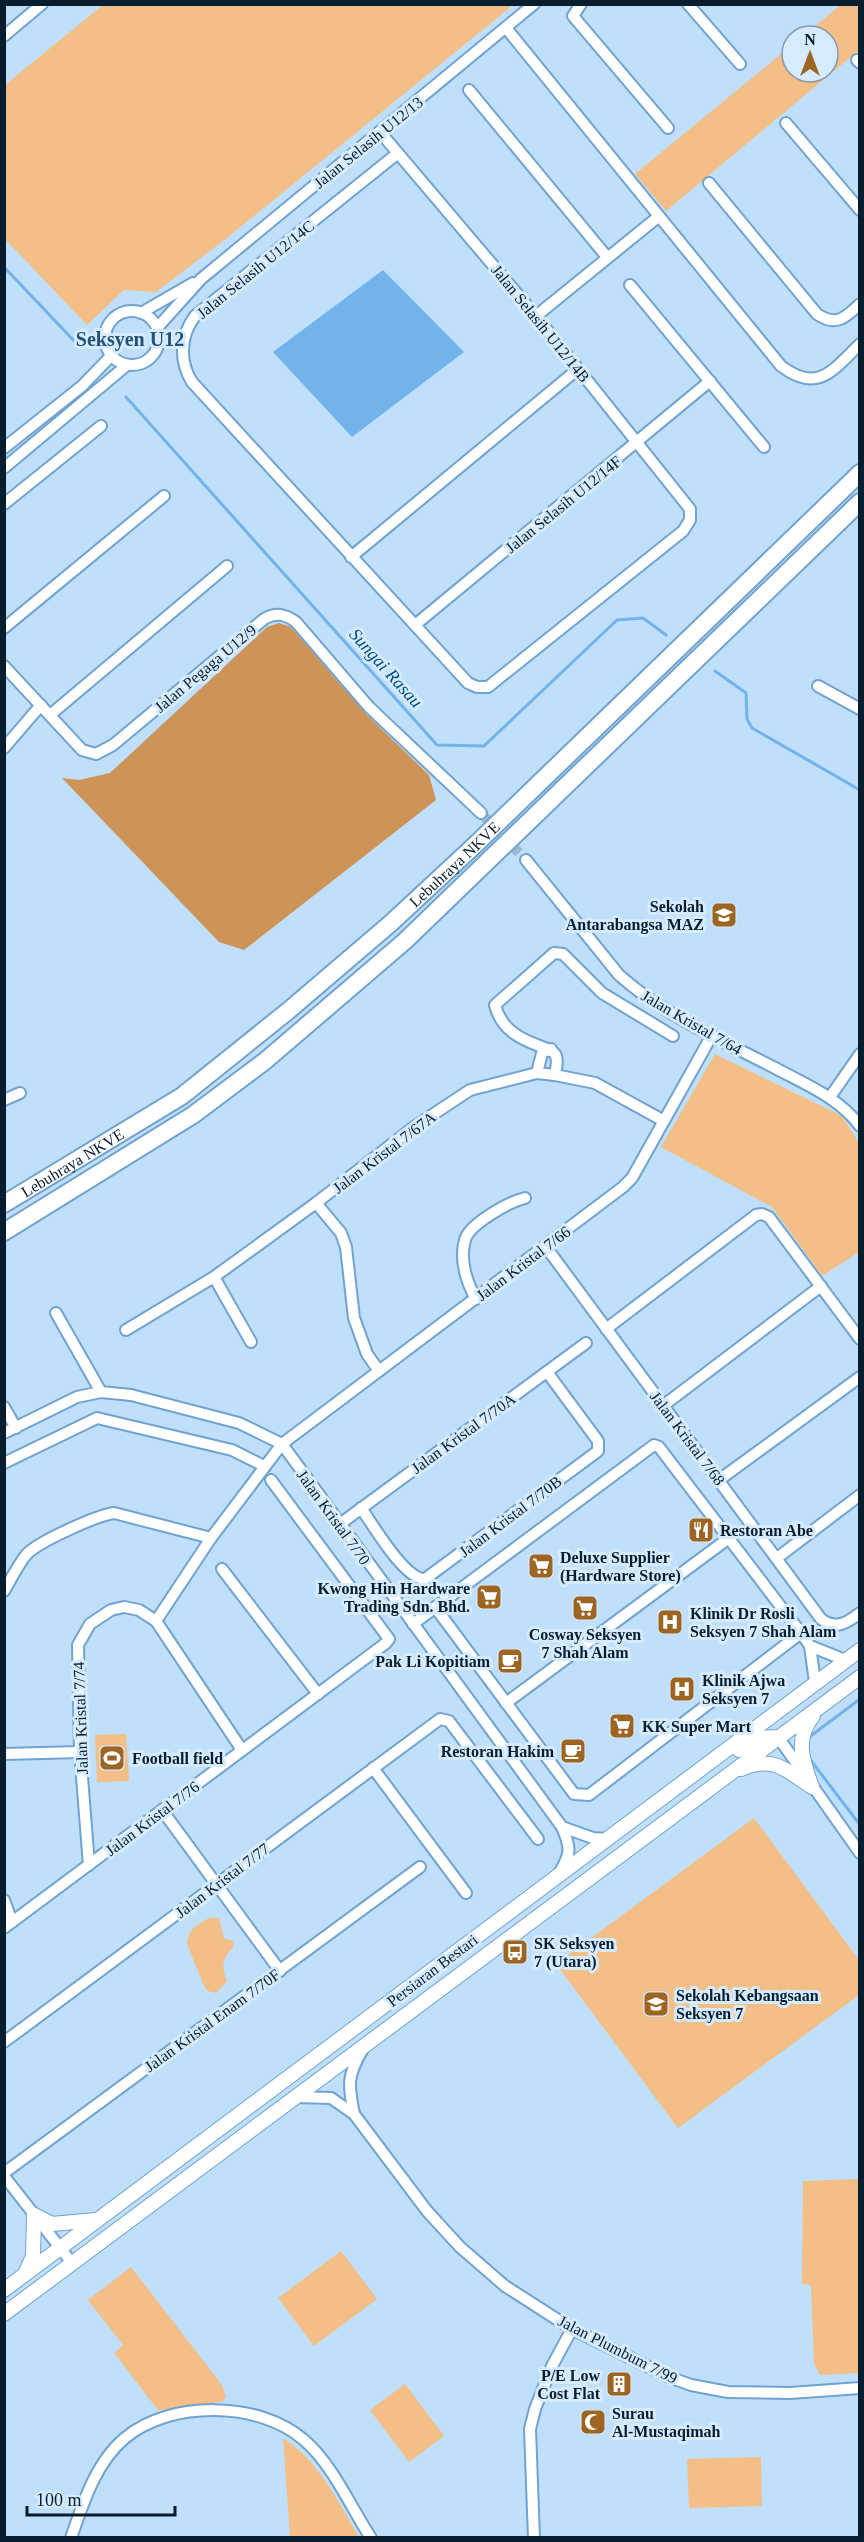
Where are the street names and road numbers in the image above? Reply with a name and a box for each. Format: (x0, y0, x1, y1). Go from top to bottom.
street label: Jalan Selasih U12/13 (310, 93, 426, 192)
street label: Jalan Selasih U12/14C (193, 217, 317, 322)
street label: Jalan Selasih U12/14B (488, 261, 593, 385)
street label: Jalan Selasih U12/14F (502, 452, 625, 556)
street label: Jalan Pegaga U12/9 (151, 621, 260, 717)
street label: Lebuhraya NKVE (406, 818, 503, 911)
street label: Jalan Kristal 7/64 (639, 987, 745, 1058)
street label: Jalan Kristal 7/67A (330, 1108, 439, 1197)
street label: Lebuhraya NKVE (18, 1125, 127, 1201)
street label: Jalan Kristal 7/66 (473, 1223, 573, 1304)
street label: Jalan Kristal 7/68 (647, 1388, 728, 1488)
street label: Jalan Kristal 7/70A (408, 1390, 519, 1477)
street label: Jalan Kristal 7/70 (294, 1467, 374, 1568)
street label: Jalan Kristal 7/70B (456, 1472, 565, 1560)
street label: Jalan Kristal 7/74 (70, 1661, 91, 1775)
street label: Jalan Kristal 7/76 (102, 1778, 202, 1859)
street label: Jalan Kristal 7/77 (172, 1840, 272, 1921)
street label: Persiaran Bestari (384, 1931, 481, 2010)
street label: Jalan Kristal Enam 7/70F (141, 1966, 283, 2075)
street label: Jalan Plumbum 7/99 (555, 2312, 680, 2387)

